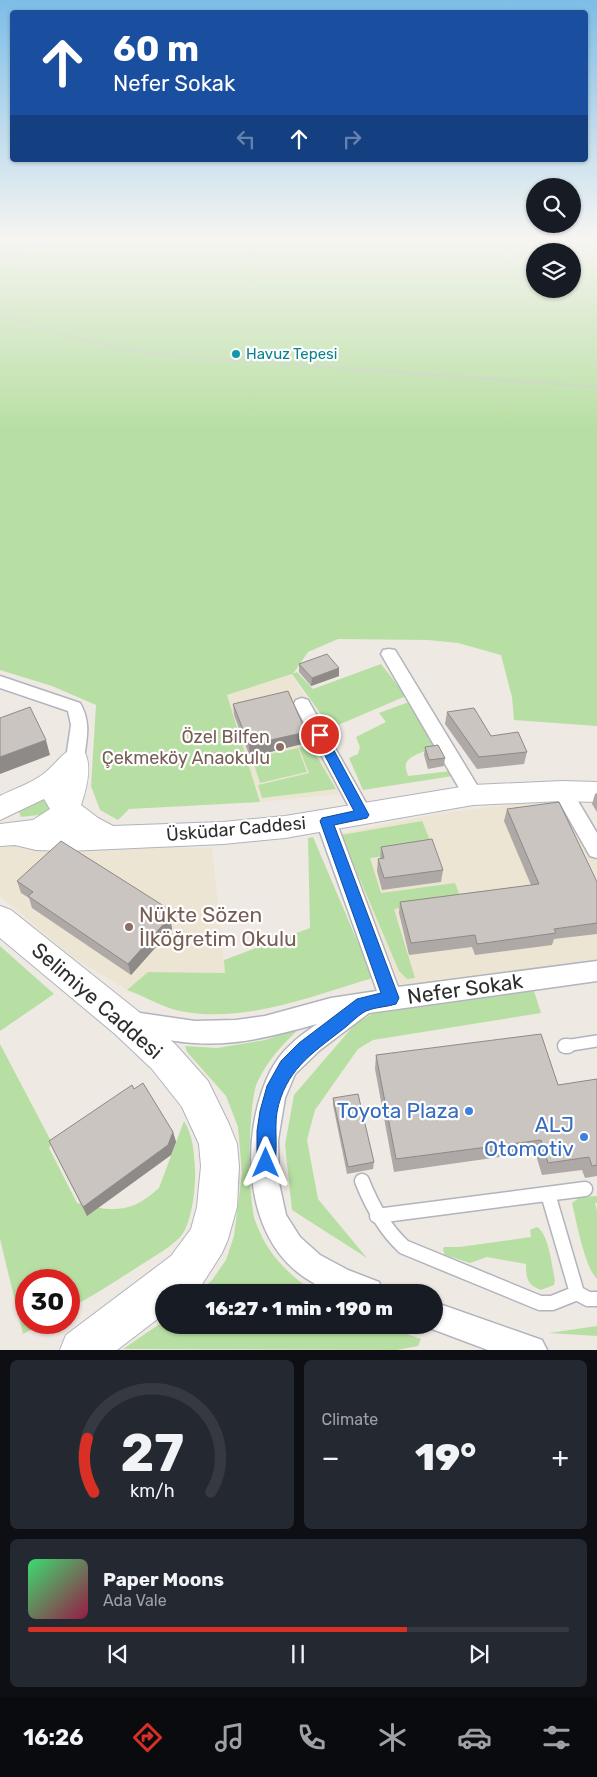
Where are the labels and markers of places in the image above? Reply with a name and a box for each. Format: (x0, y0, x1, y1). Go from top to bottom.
place label: Havuz Tepesi (246, 345, 337, 363)
marker: Havuz Tepesi (230, 348, 242, 360)
pin (299, 714, 341, 756)
place label: Özel Bilfen Çekmeköy Anaokulu (102, 726, 270, 769)
marker: Özel Bilfen Çekmeköy Anaokulu (274, 741, 286, 753)
place label: Nükte Sözen İlköğretim Okulu (139, 902, 297, 951)
marker: Nükte Sözen İlköğretim Okulu (123, 921, 135, 933)
place label: Toyota Plaza (337, 1098, 459, 1123)
marker: Toyota Plaza (463, 1105, 475, 1117)
place label: ALJ Otomotiv (484, 1112, 574, 1161)
marker: ALJ Otomotiv (578, 1131, 590, 1143)

